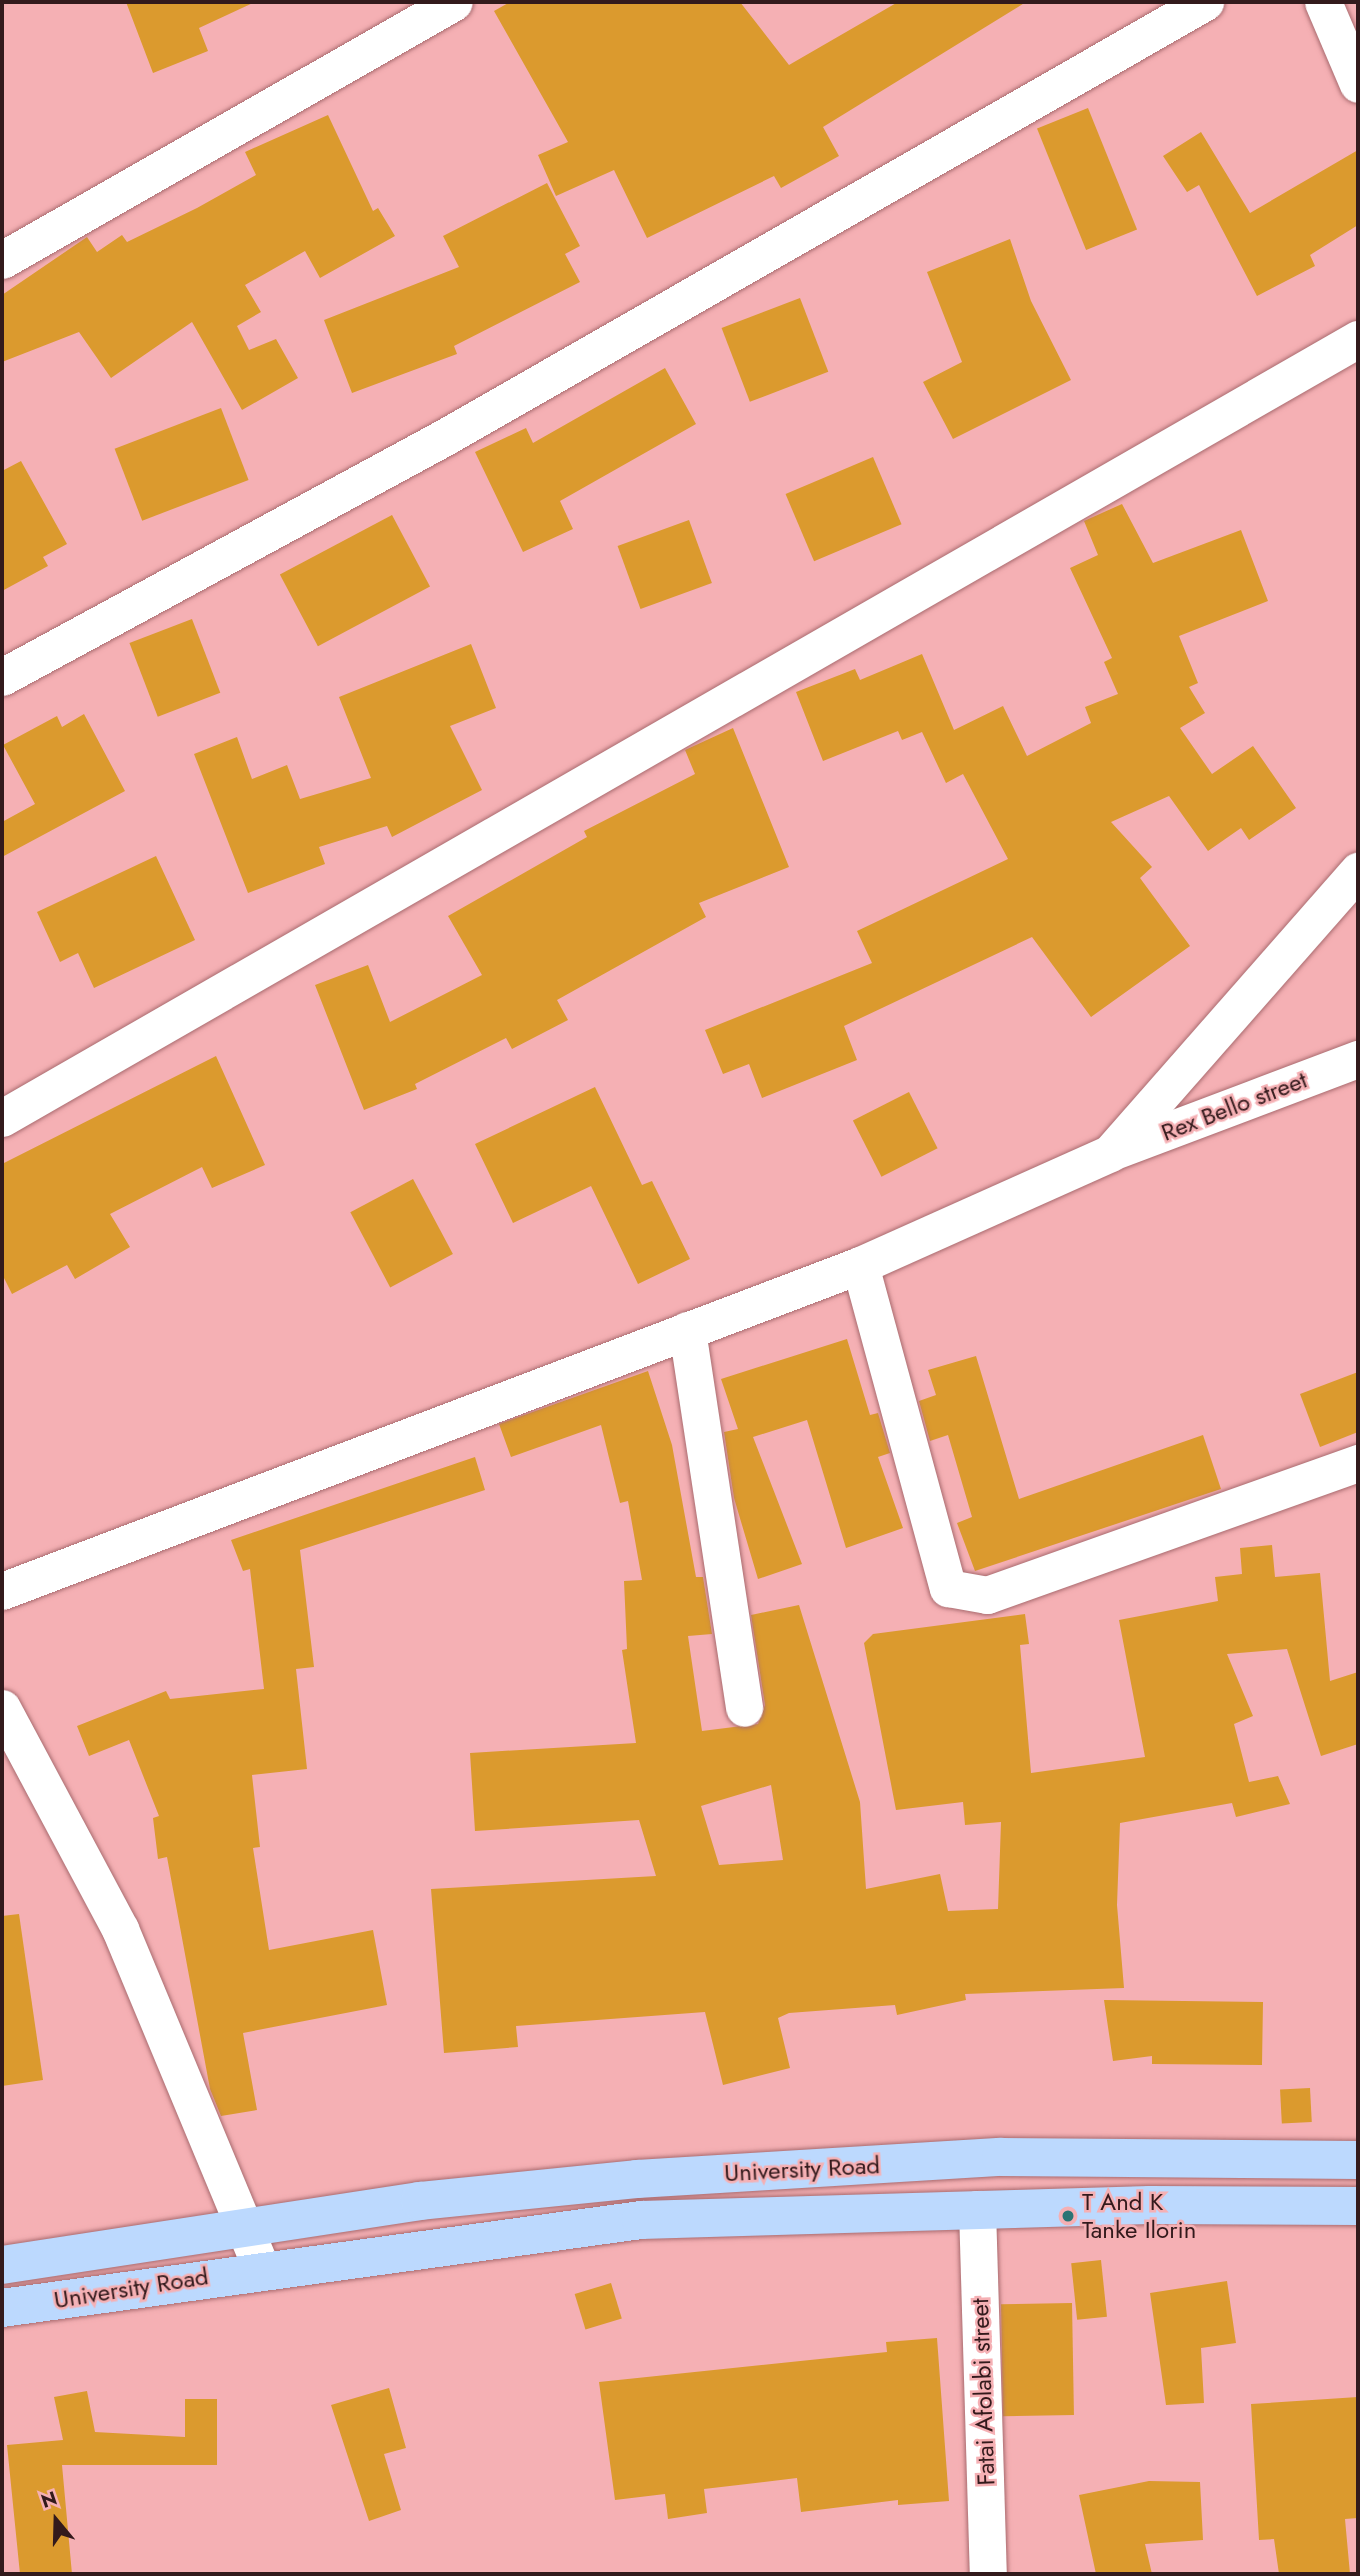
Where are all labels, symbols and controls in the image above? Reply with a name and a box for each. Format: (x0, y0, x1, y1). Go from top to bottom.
street label: Rex Bello street (1157, 1065, 1311, 1147)
street label: University Road (723, 2151, 881, 2187)
place label: T And K Tanke Ilorin (1082, 2188, 1196, 2244)
marker: T And K Tanke Ilorin (1060, 2208, 1076, 2224)
street label: University Road (52, 2262, 210, 2314)
street label: Fatai Afolabi street (965, 2298, 1001, 2486)
text: N (37, 2484, 61, 2515)
north arrow (21, 2485, 91, 2555)

